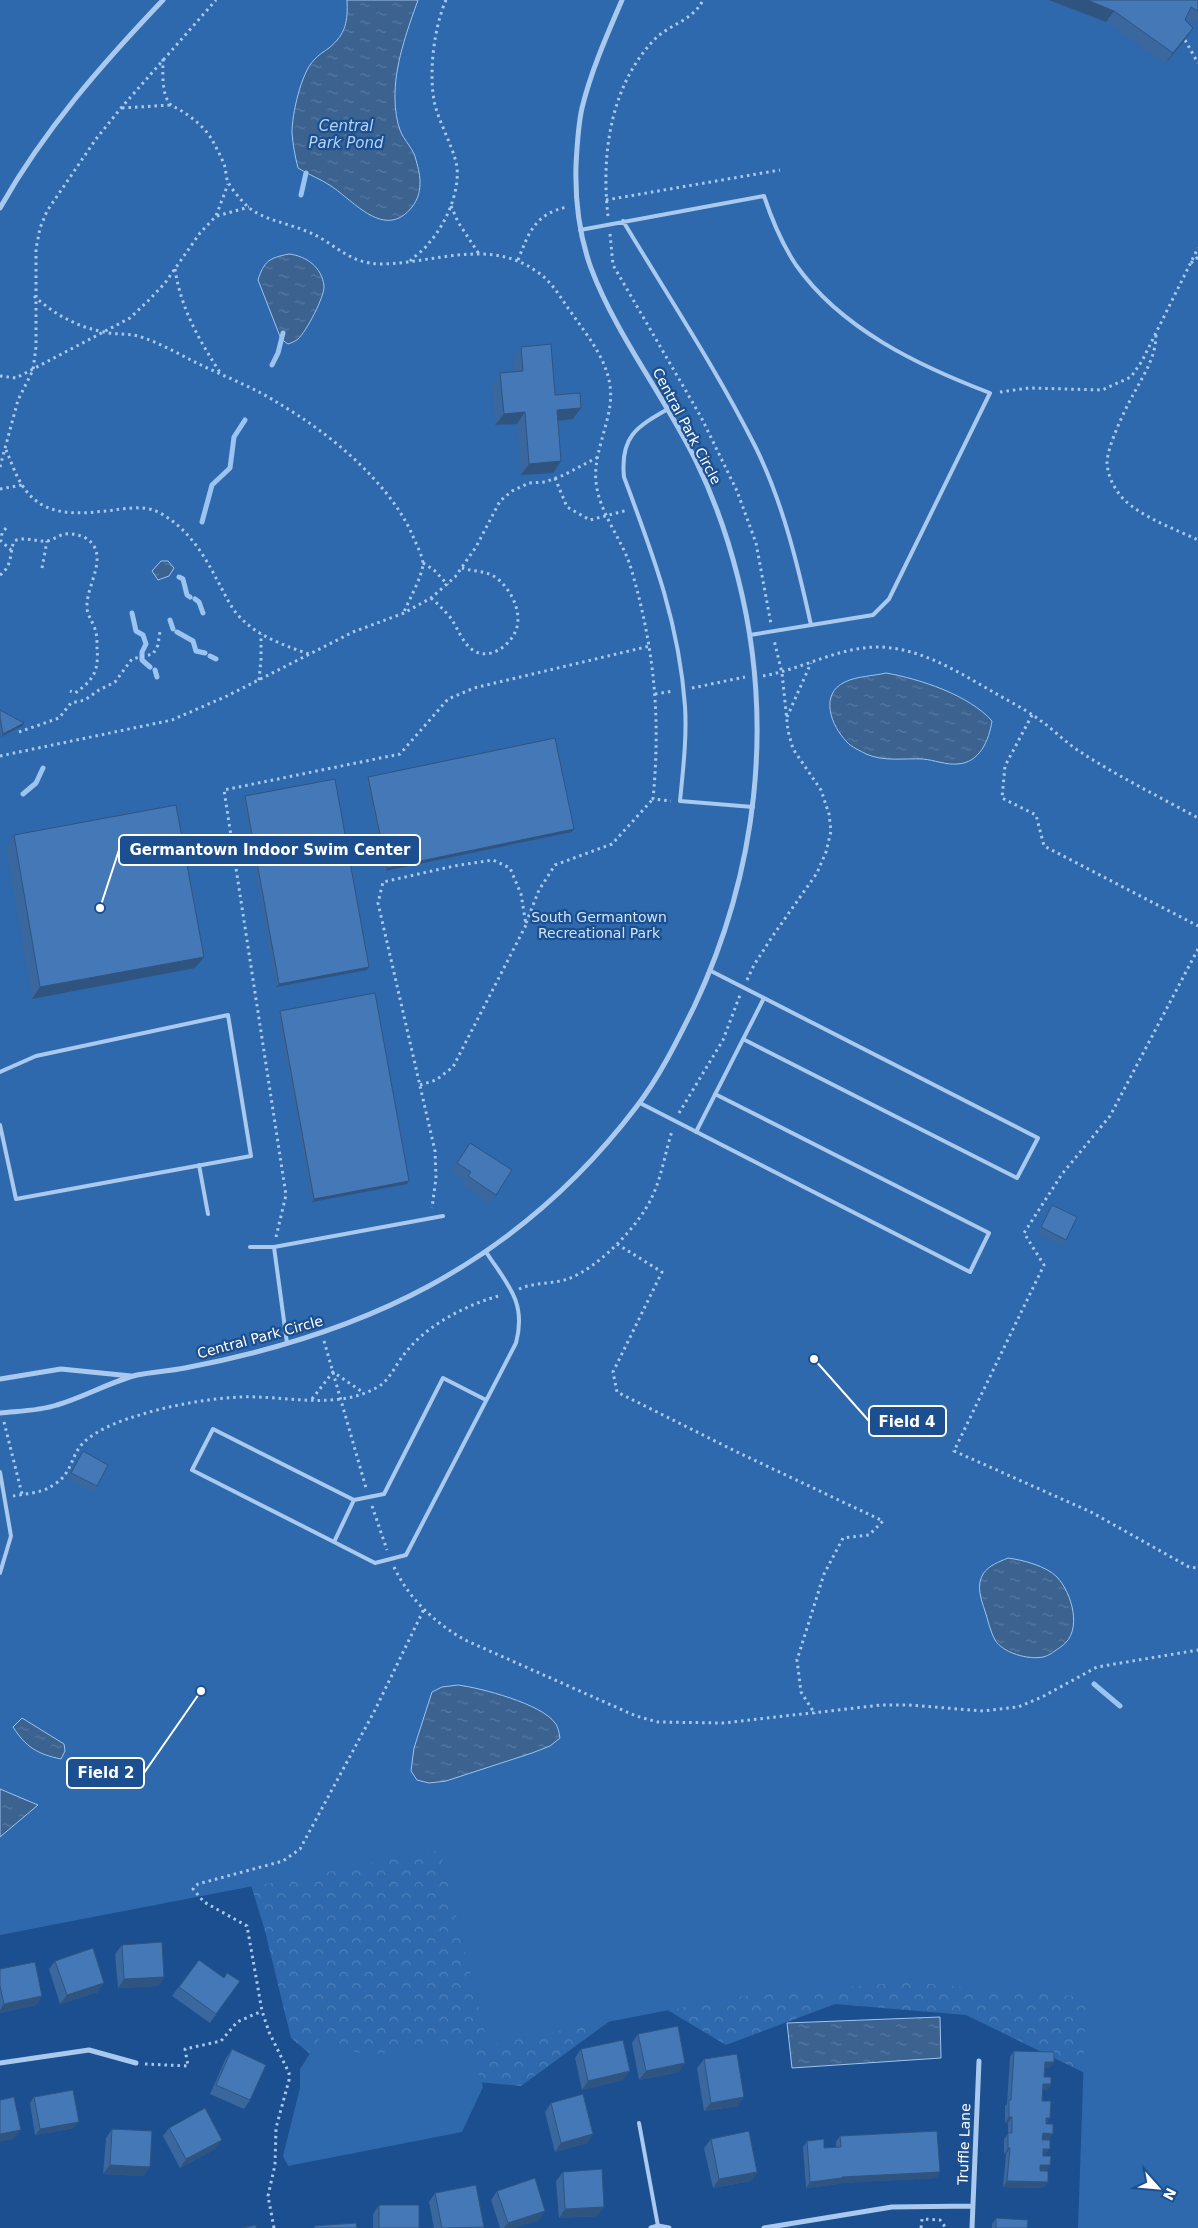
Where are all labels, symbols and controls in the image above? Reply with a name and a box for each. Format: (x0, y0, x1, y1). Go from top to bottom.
water label: Central Park Pond (308, 117, 384, 152)
street label: Central Park Circle (650, 365, 724, 487)
callout: Germantown Indoor Swim Center (119, 835, 420, 865)
text: Germantown Indoor Swim Center (129, 841, 411, 859)
park label: South Germantown Recreational Park (531, 909, 667, 941)
street label: Central Park Circle (195, 1313, 325, 1361)
callout: Field 4 (869, 1406, 946, 1436)
text: Field 4 (878, 1413, 936, 1431)
callout: Field 2 (67, 1758, 144, 1788)
text: Field 2 (77, 1764, 135, 1782)
street label: Truffle Lane (955, 2103, 973, 2186)
north arrow (1133, 2163, 1183, 2213)
text: N (1160, 2185, 1179, 2203)

